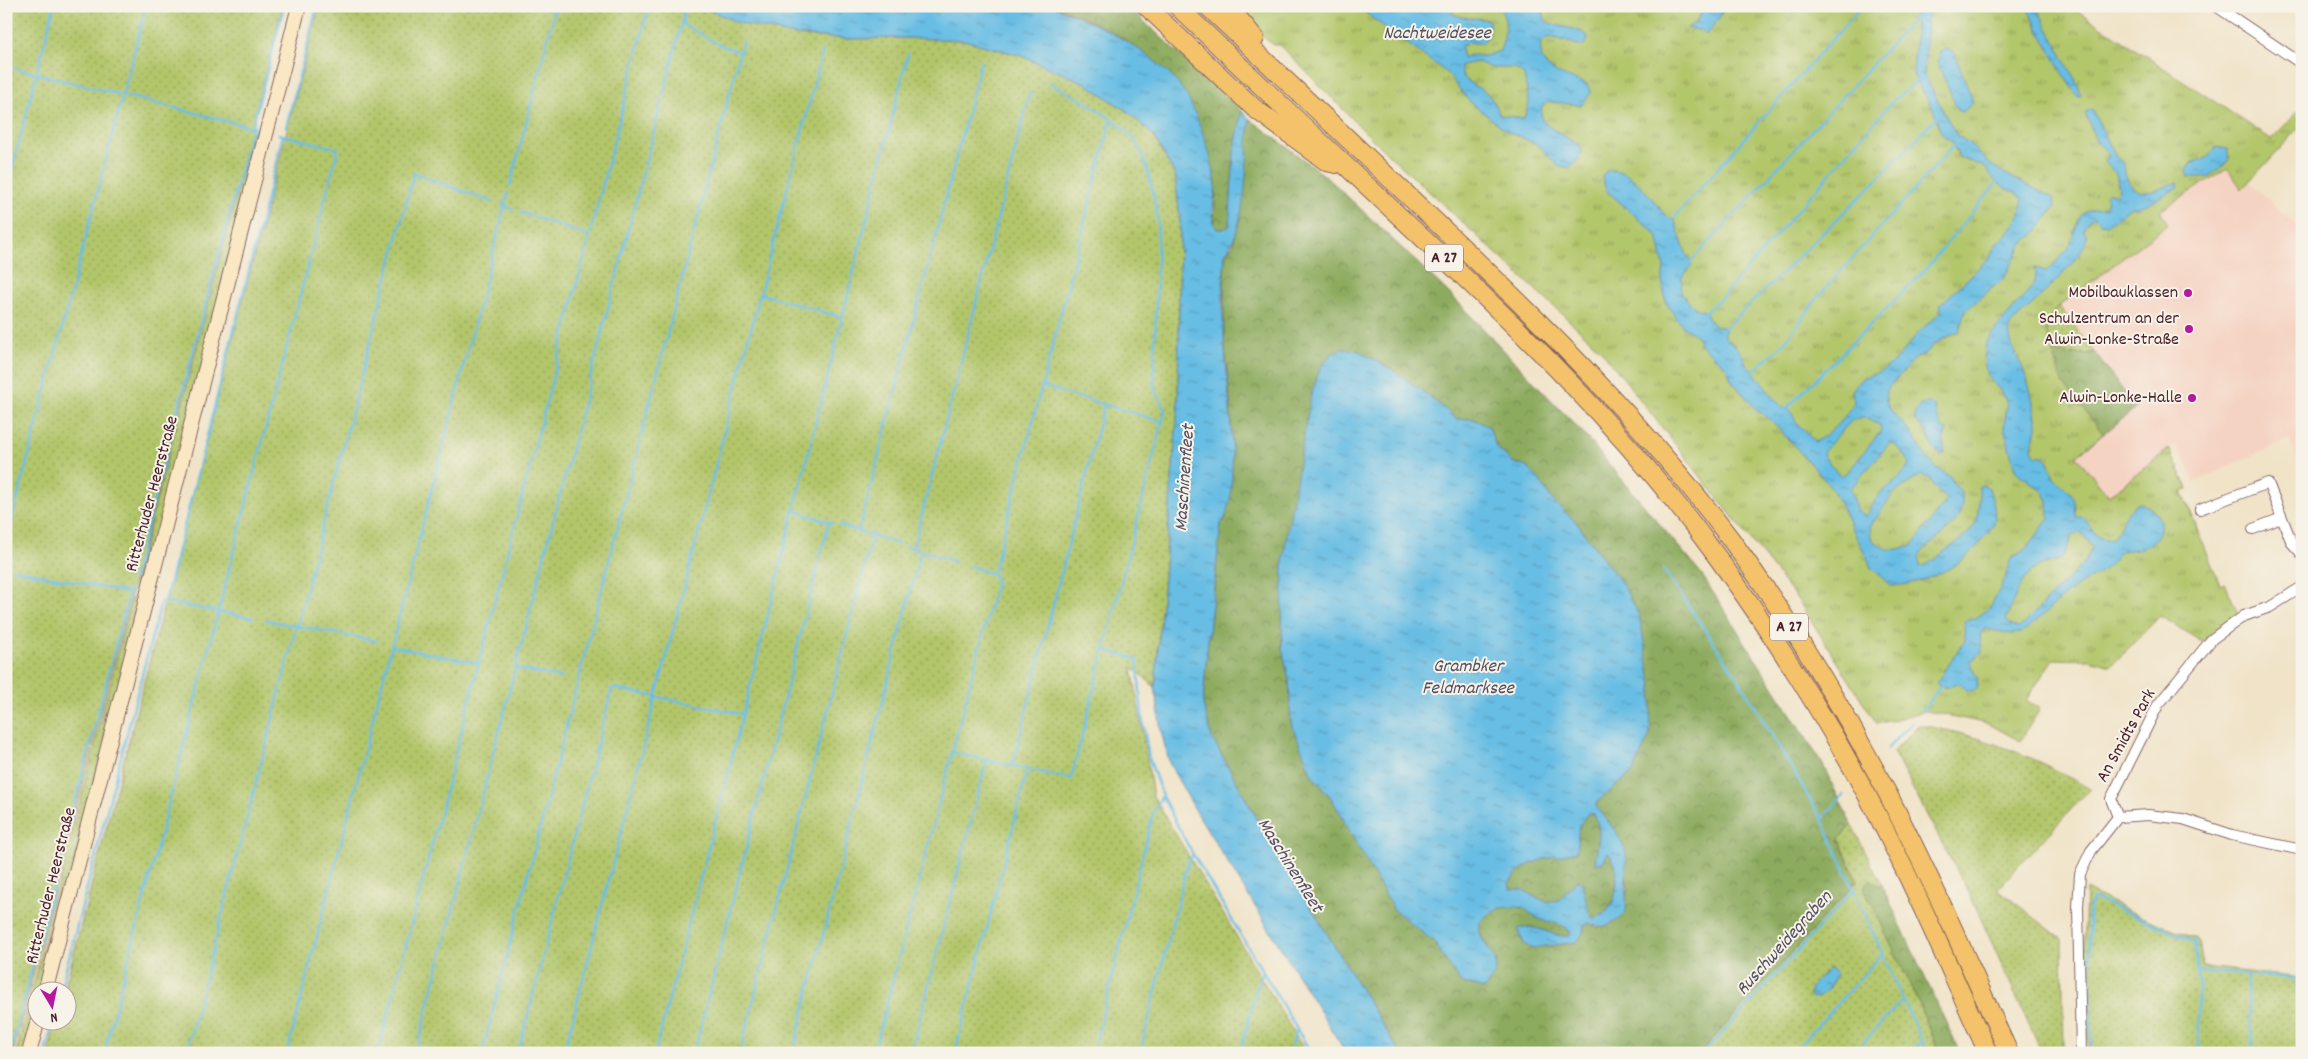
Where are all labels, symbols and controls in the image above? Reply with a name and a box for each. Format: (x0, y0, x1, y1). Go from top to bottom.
water label: Nachtweidesee (1383, 21, 1492, 48)
road number: A 27 (1425, 244, 1463, 272)
place label: Mobilbauklassen (2069, 281, 2178, 306)
marker: Mobilbauklassen (2182, 287, 2194, 299)
place label: Schulzentrum an der Alwin-Lonke-Straße (2039, 307, 2179, 353)
marker: Schulzentrum an der Alwin-Lonke-Straße (2183, 323, 2195, 335)
place label: Alwin-Lonke-Halle (2059, 386, 2182, 411)
marker: Alwin-Lonke-Halle (2186, 392, 2198, 404)
street label: Ritterhuder Heerstraße (120, 413, 186, 575)
water label: Maschinenfleet (1169, 422, 1203, 532)
road number: A 27 (1770, 614, 1808, 640)
water label: Grambker Feldmarksee (1422, 654, 1516, 703)
street label: An Smidts Park (2091, 685, 2163, 787)
street label: Ritterhuder Heerstraße (20, 805, 84, 967)
water label: Maschinenfleet (1249, 813, 1330, 920)
water label: Ruschweidegraben (1731, 885, 1840, 1002)
north arrow (28, 982, 78, 1032)
text: N (49, 1006, 59, 1027)

